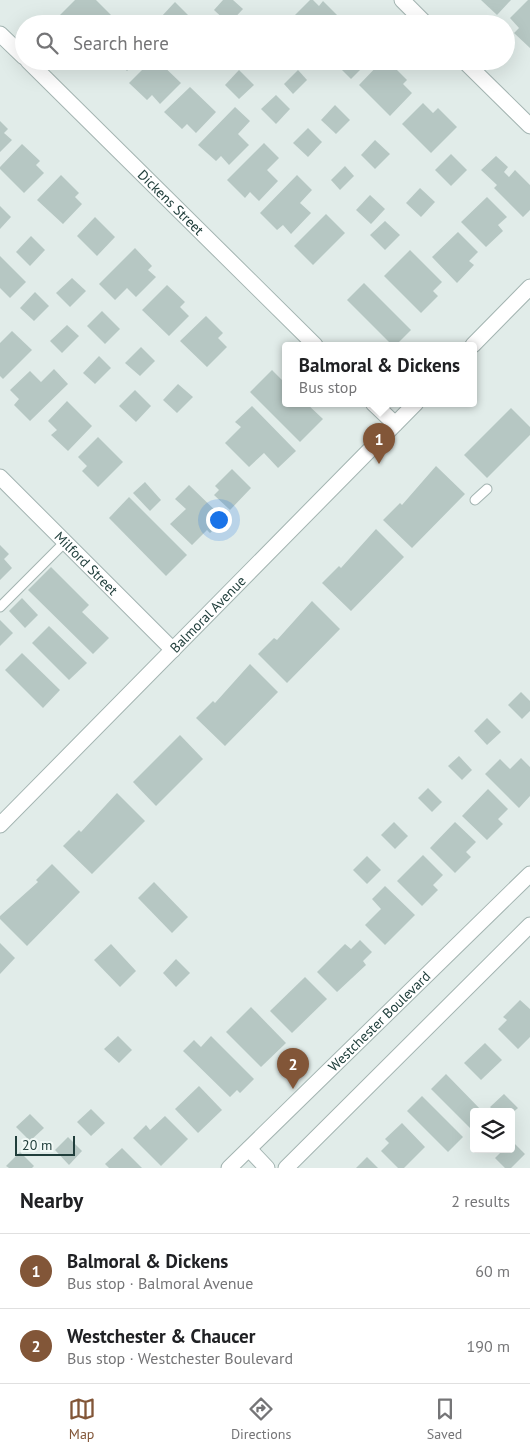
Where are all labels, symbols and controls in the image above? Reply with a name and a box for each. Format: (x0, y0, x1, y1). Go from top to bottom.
search box (15, 15, 515, 70)
icon: search (33, 29, 61, 57)
text: Search here (73, 31, 169, 55)
street label: Dickens Street (134, 166, 208, 239)
popup (282, 342, 477, 407)
text: Balmoral & Dickens (299, 353, 460, 377)
text: Bus stop (299, 377, 357, 397)
pin: 1 (363, 423, 395, 464)
your location (206, 507, 232, 533)
street label: Milford Street (51, 528, 122, 599)
street label: Balmoral Avenue (166, 572, 250, 656)
street label: Westchester Boulevard (324, 967, 434, 1075)
pin: 2 (277, 1048, 309, 1089)
map controls (470, 1108, 515, 1153)
button: layers (470, 1108, 515, 1153)
scale bar (15, 1133, 75, 1156)
text: 20 m (22, 1136, 52, 1154)
text: Nearby (20, 1187, 83, 1214)
text: 2 results (451, 1191, 510, 1211)
text: Balmoral & Dickens (67, 1249, 228, 1273)
text: 1 (31, 1261, 41, 1281)
text: 60 m (475, 1261, 510, 1281)
text: Bus stop · Balmoral Avenue (67, 1273, 253, 1293)
text: Westchester & Chaucer (67, 1324, 255, 1348)
text: 2 (31, 1336, 41, 1356)
text: 190 m (467, 1336, 510, 1356)
text: Bus stop · Westchester Boulevard (67, 1348, 293, 1368)
tab: Map (68, 1395, 96, 1443)
tab: Directions (231, 1395, 291, 1443)
tab: Saved (427, 1395, 462, 1443)

